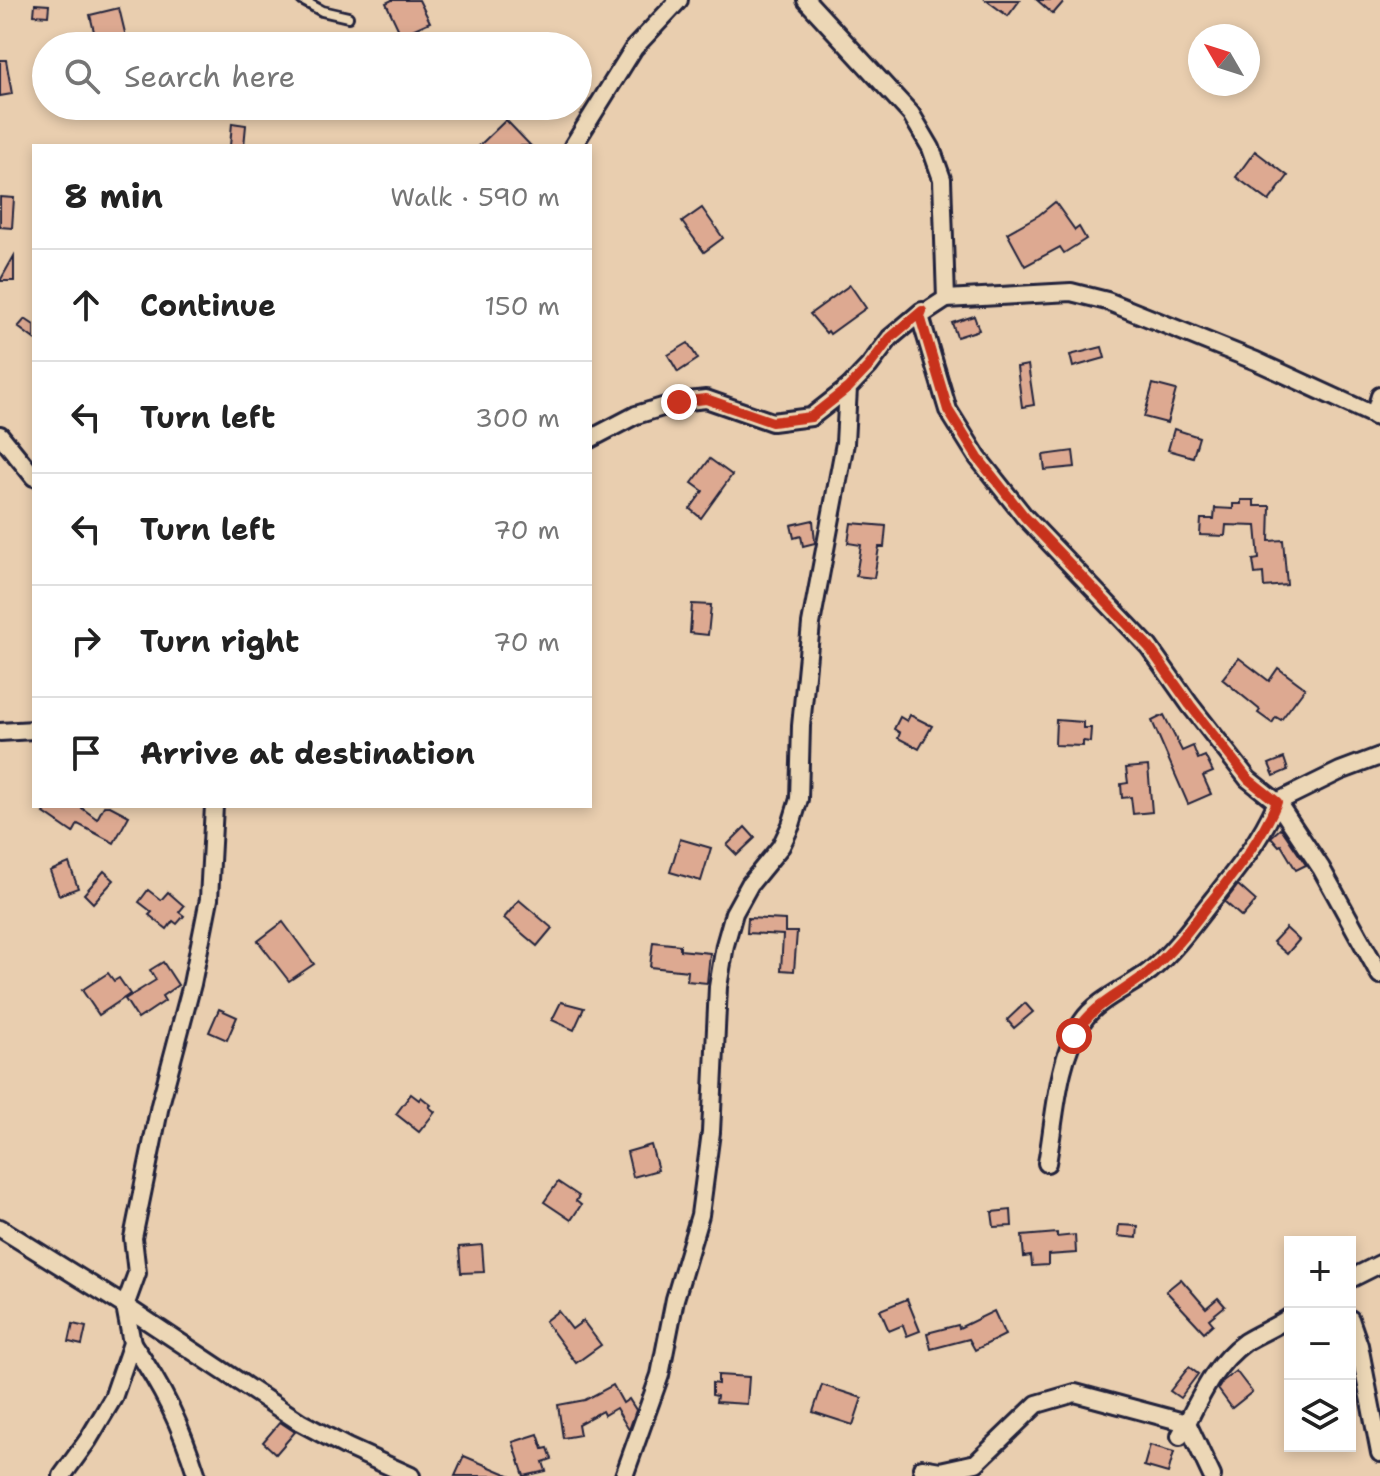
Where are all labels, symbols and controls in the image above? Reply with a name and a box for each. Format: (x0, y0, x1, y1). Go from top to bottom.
north arrow (1188, 24, 1260, 96)
search box (32, 32, 592, 120)
icon: search (60, 54, 104, 98)
text: Search here (124, 56, 295, 97)
text: 8 min (64, 173, 163, 219)
text: Walk · 590 m (390, 179, 560, 214)
icon: ahead (64, 283, 108, 327)
text: Continue (140, 285, 276, 326)
text: 150 m (484, 288, 560, 323)
route end (661, 384, 697, 420)
icon: left (64, 395, 108, 439)
text: Turn left (140, 397, 275, 438)
text: 300 m (475, 400, 560, 435)
icon: left (64, 507, 108, 551)
text: Turn left (140, 509, 275, 550)
text: 70 m (493, 512, 560, 547)
icon: right (64, 619, 108, 663)
text: Turn right (140, 621, 299, 662)
text: 70 m (493, 624, 560, 659)
icon: arrive (64, 731, 108, 775)
text: Arrive at destination (140, 733, 475, 774)
route start (1056, 1018, 1092, 1054)
map controls (1284, 1236, 1356, 1452)
button: + (1284, 1236, 1356, 1308)
button: − (1284, 1308, 1356, 1380)
button: layers (1284, 1380, 1356, 1452)

